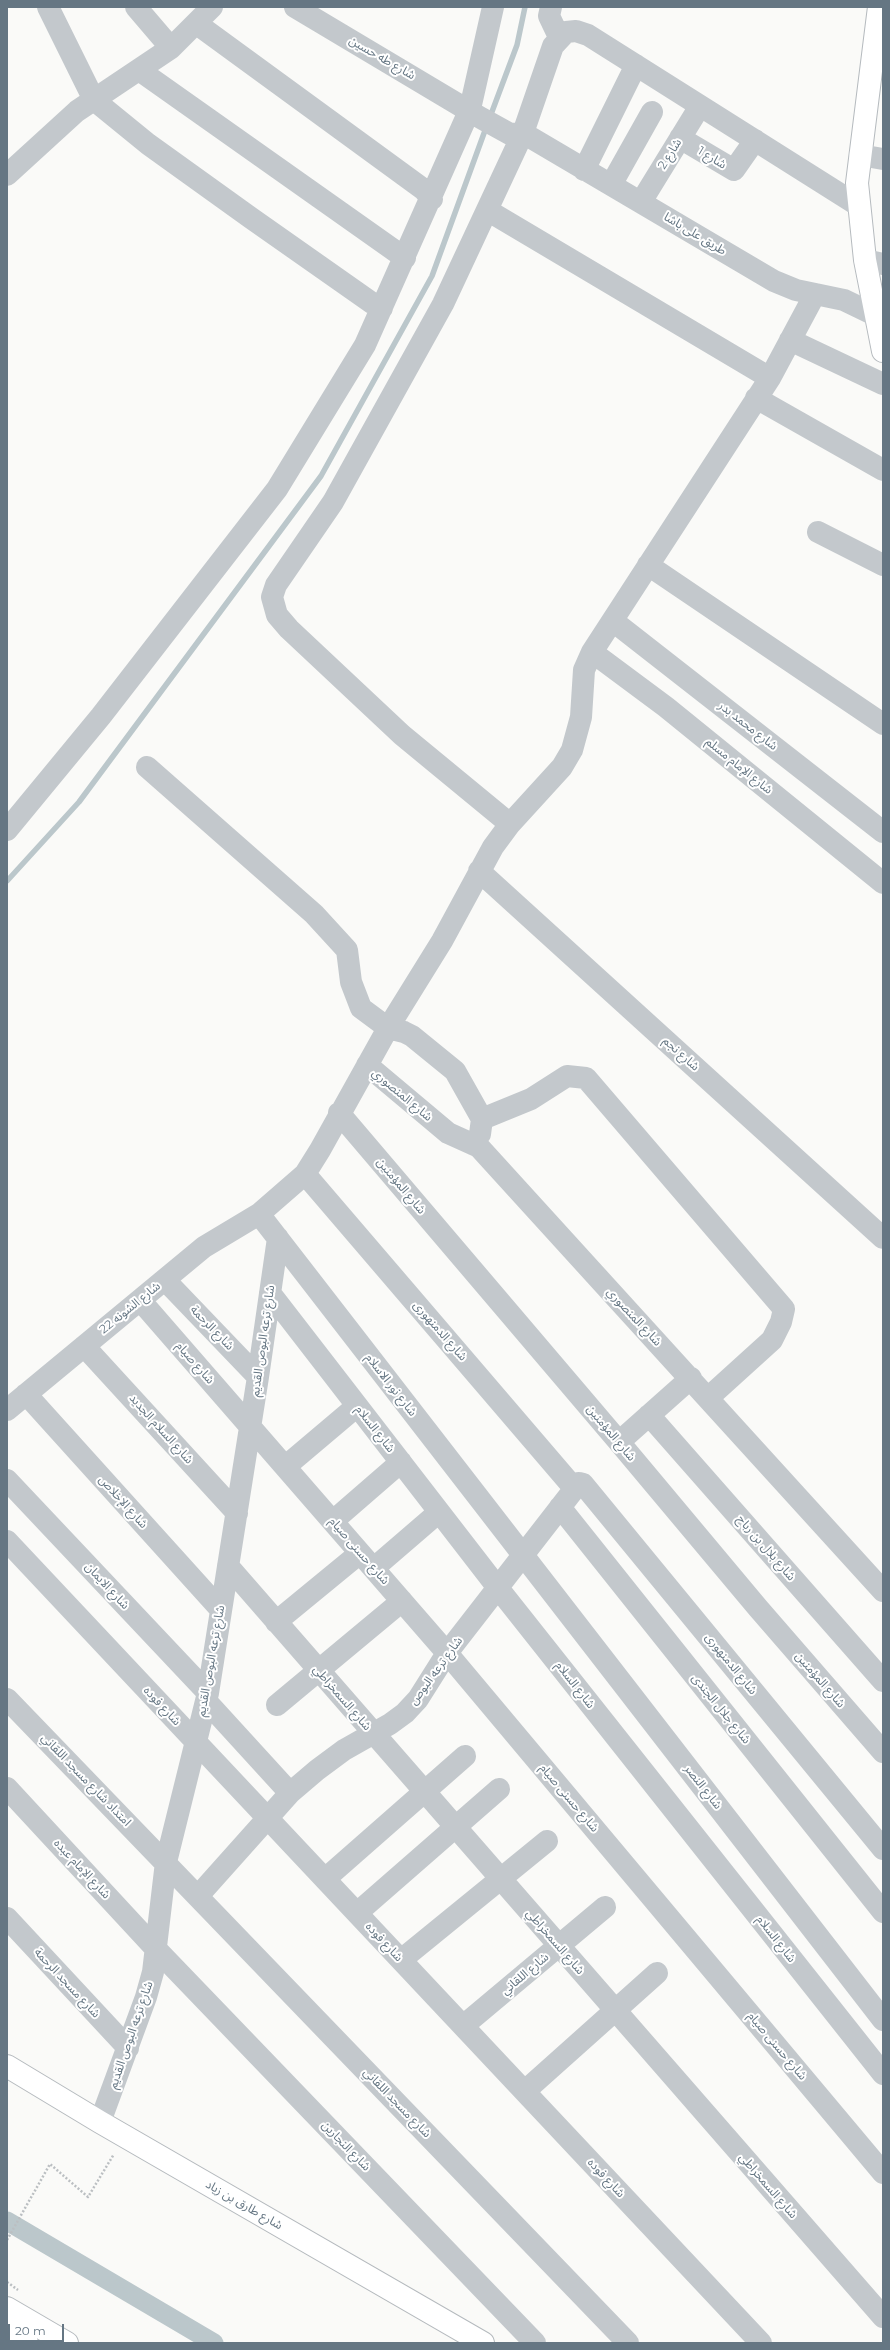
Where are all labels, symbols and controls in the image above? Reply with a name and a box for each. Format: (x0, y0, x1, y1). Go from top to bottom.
street label: شارع طه حسين (346, 33, 418, 83)
street label: شارع 2 (655, 136, 685, 172)
street label: شارع 1 (695, 144, 729, 172)
street label: طريق على باشا (661, 210, 729, 258)
street label: شارع محمد بدر (716, 698, 780, 754)
street label: شارع الإمام مسلم (703, 735, 775, 797)
street label: شارع نجم (660, 1034, 702, 1074)
street label: شارع المنصوري (369, 1066, 435, 1124)
street label: شارع المؤمنين (373, 1155, 429, 1217)
street label: شارع الشونه 22 (97, 1279, 163, 1337)
street label: شارع ترعه البوص القديم (248, 1284, 278, 1398)
street label: شارع المنصوري (603, 1285, 665, 1349)
street label: شارع الدمنهورى (410, 1298, 470, 1364)
street label: شارع الرحمة (187, 1303, 237, 1353)
street label: شارع صيام (173, 1339, 217, 1387)
street label: شارع نور الاسلام (362, 1351, 420, 1419)
street label: شارع السلام الجديد (126, 1391, 196, 1467)
street label: شارع المؤمنين (583, 1402, 639, 1464)
street label: شارع السلام (352, 1403, 398, 1455)
street label: شارع الإخلاص (95, 1473, 151, 1531)
street label: شارع بلال بن رباح (734, 1512, 798, 1584)
street label: شارع حسنى صيام (326, 1514, 392, 1588)
street label: شارع الايمان (82, 1560, 132, 1612)
street label: شارع ترعه البوص القديم (194, 1604, 228, 1718)
street label: شارع الدمنهورى (702, 1630, 760, 1698)
street label: شارع ترعه البوص (406, 1634, 466, 1708)
street label: شارع المؤمنين (792, 1649, 848, 1711)
street label: شارع السلام (552, 1659, 598, 1711)
street label: شارع السمخراطي (310, 1663, 374, 1733)
street label: شارع جلال الجندى (688, 1671, 754, 1747)
street label: شارع فوده (140, 1683, 184, 1729)
street label: امتداد شارع مسجد اللقاني (38, 1731, 134, 1829)
street label: شارع حسنى صيام (536, 1761, 602, 1835)
street label: شارع النصر (681, 1762, 725, 1812)
street label: شارع الإمام عبده (51, 1836, 113, 1902)
street label: شارع السمخراطي (523, 1907, 587, 1977)
street label: شارع السلام (753, 1913, 799, 1965)
street label: شارع فوده (362, 1919, 406, 1965)
street label: شارع مسجد الرحمة (31, 1945, 103, 2021)
street label: شارع اللقاني (498, 1950, 552, 1998)
street label: شارع ترعه البوص القديم (106, 1979, 156, 2091)
street label: شارع حسنى صيام (744, 2009, 810, 2083)
street label: شارع مسجد اللقاني (360, 2065, 434, 2141)
street label: شارع النجارين (319, 2118, 373, 2174)
street label: شارع السمخراطي (736, 2151, 800, 2221)
street label: شارع فوده (584, 2155, 628, 2201)
street label: شارع طارق بن زياد (203, 2177, 285, 2233)
scale bar (10, 2316, 66, 2342)
text: 20 m (15, 2323, 46, 2338)

